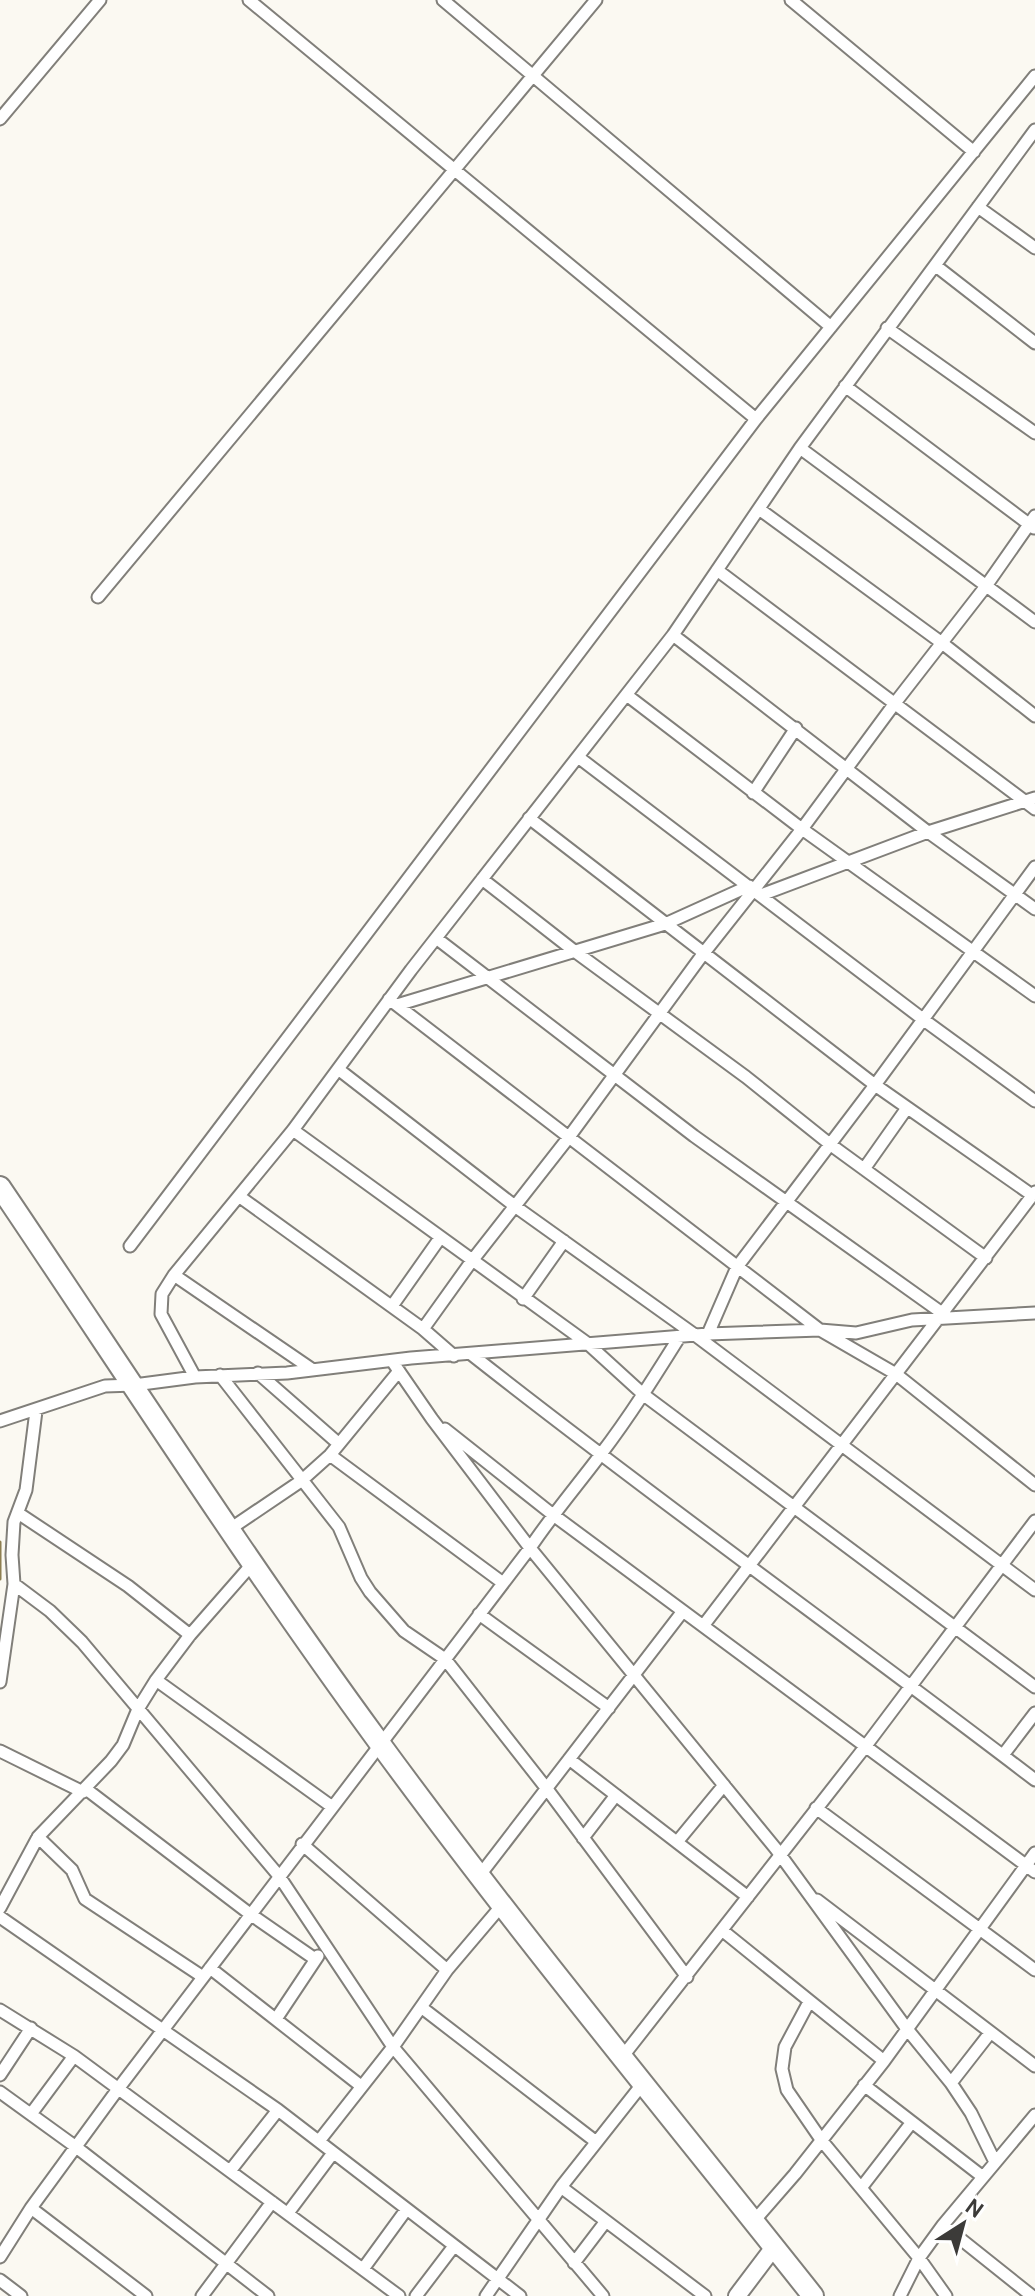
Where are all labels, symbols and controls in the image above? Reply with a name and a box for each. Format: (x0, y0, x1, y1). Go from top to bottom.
north arrow (923, 2184, 1003, 2264)
text: N (960, 2193, 989, 2224)

